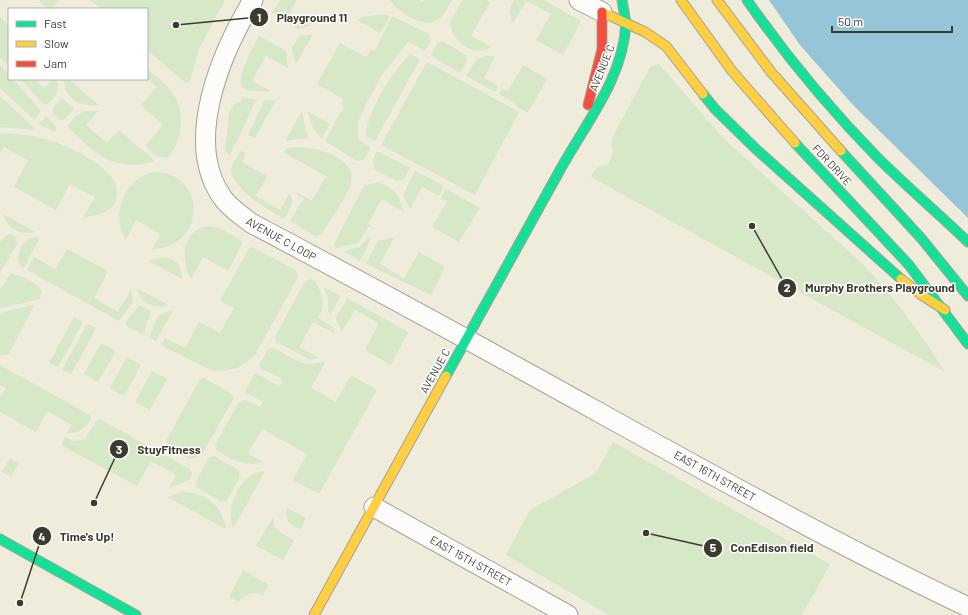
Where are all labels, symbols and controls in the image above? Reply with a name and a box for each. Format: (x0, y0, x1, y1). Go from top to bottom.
callout: Playground 11 (249, 5, 356, 29)
legend (8, 8, 148, 80)
scale bar (832, 8, 952, 34)
text: 1 (257, 10, 261, 24)
text: Playground 11 (277, 10, 347, 24)
text: 50 m (838, 14, 863, 28)
text: Fast (44, 16, 67, 30)
text: Slow (44, 36, 69, 50)
street label: AVENUE C (586, 43, 617, 93)
text: Jam (44, 56, 67, 70)
street label: FDR DRIVE (810, 141, 855, 188)
street label: AVENUE C LOOP (244, 214, 319, 263)
callout: Murphy Brothers Playground (777, 276, 963, 300)
text: 2 (784, 280, 791, 294)
text: Murphy Brothers Playground (805, 280, 955, 294)
street label: AVENUE C (417, 346, 452, 395)
callout: StuyFitness (109, 437, 209, 461)
text: 3 (116, 442, 122, 456)
text: StuyFitness (137, 442, 201, 456)
street label: EAST 16TH STREET (672, 448, 758, 503)
callout: Time's Up! (32, 524, 122, 548)
text: 4 (38, 529, 46, 543)
text: Time's Up! (60, 529, 114, 543)
street label: EAST 15TH STREET (428, 533, 514, 588)
callout: ConEdison field (703, 536, 822, 560)
text: 5 (710, 540, 717, 554)
text: ConEdison field (730, 540, 814, 554)

